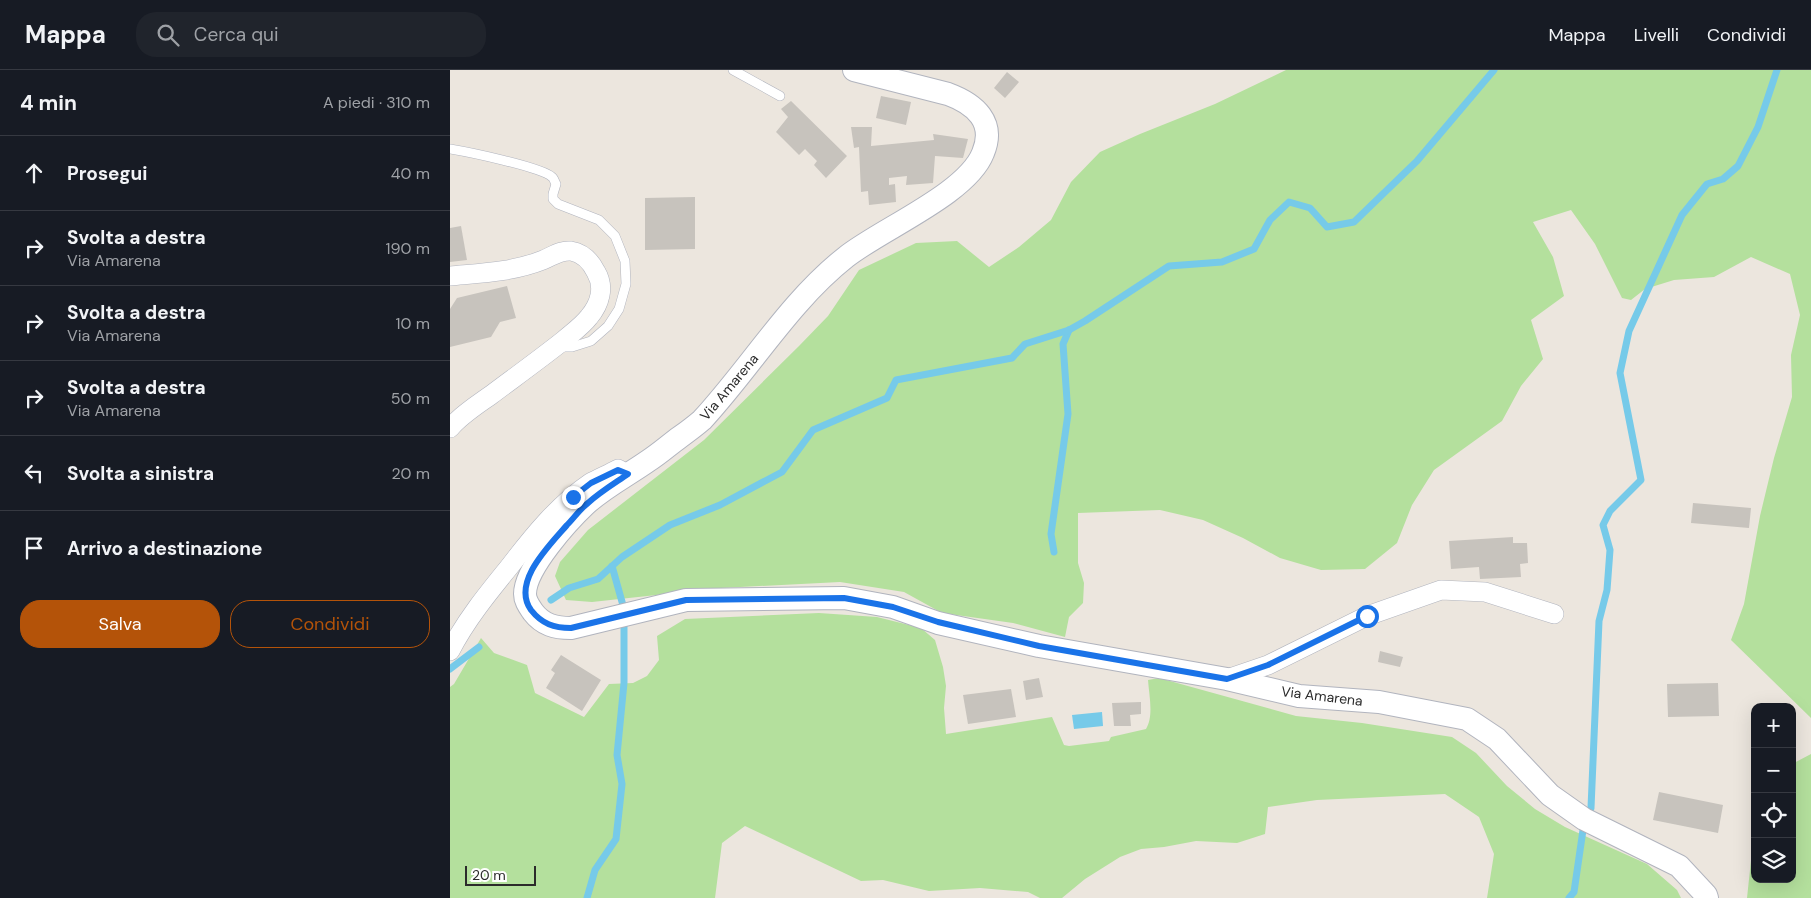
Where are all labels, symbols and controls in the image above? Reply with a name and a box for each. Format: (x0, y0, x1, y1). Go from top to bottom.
search box (136, 12, 486, 57)
text: Mappa (25, 19, 106, 50)
icon: search (154, 21, 182, 49)
text: Cerca qui (194, 22, 279, 47)
text: Mappa (1548, 23, 1606, 47)
text: Livelli (1634, 23, 1679, 47)
text: Condividi (1707, 23, 1786, 47)
text: 4 min (20, 89, 77, 117)
text: A piedi · 310 m (323, 92, 430, 113)
icon: ahead (20, 159, 48, 187)
text: Prosegui (67, 161, 147, 186)
text: 40 m (391, 163, 430, 184)
text: Svolta a destra (67, 225, 206, 250)
icon: right (20, 234, 48, 262)
text: 190 m (386, 238, 430, 259)
text: Via Amarena (67, 250, 161, 271)
text: Svolta a destra (67, 300, 206, 325)
icon: right (20, 309, 48, 337)
text: 10 m (396, 313, 430, 334)
text: Via Amarena (67, 325, 161, 346)
street label: Via Amarena (696, 350, 762, 424)
text: Svolta a destra (67, 375, 206, 400)
icon: right (20, 384, 48, 412)
text: 50 m (391, 388, 430, 409)
text: Via Amarena (67, 400, 161, 421)
icon: left (20, 459, 48, 487)
text: Svolta a sinistra (67, 461, 214, 486)
text: 20 m (391, 463, 430, 484)
route end (562, 486, 585, 509)
icon: arrive (20, 534, 48, 562)
text: Arrivo a destinazione (67, 536, 262, 561)
button: Salva (20, 600, 220, 648)
button: Condividi (230, 600, 430, 648)
route start (1356, 605, 1379, 628)
street label: Via Amarena (1280, 682, 1364, 710)
map controls (1751, 703, 1796, 883)
button: + (1751, 703, 1796, 748)
button: − (1751, 748, 1796, 793)
button: locate (1751, 793, 1796, 838)
button: layers (1751, 838, 1796, 883)
scale bar (465, 863, 536, 886)
text: 20 m (472, 866, 506, 884)

